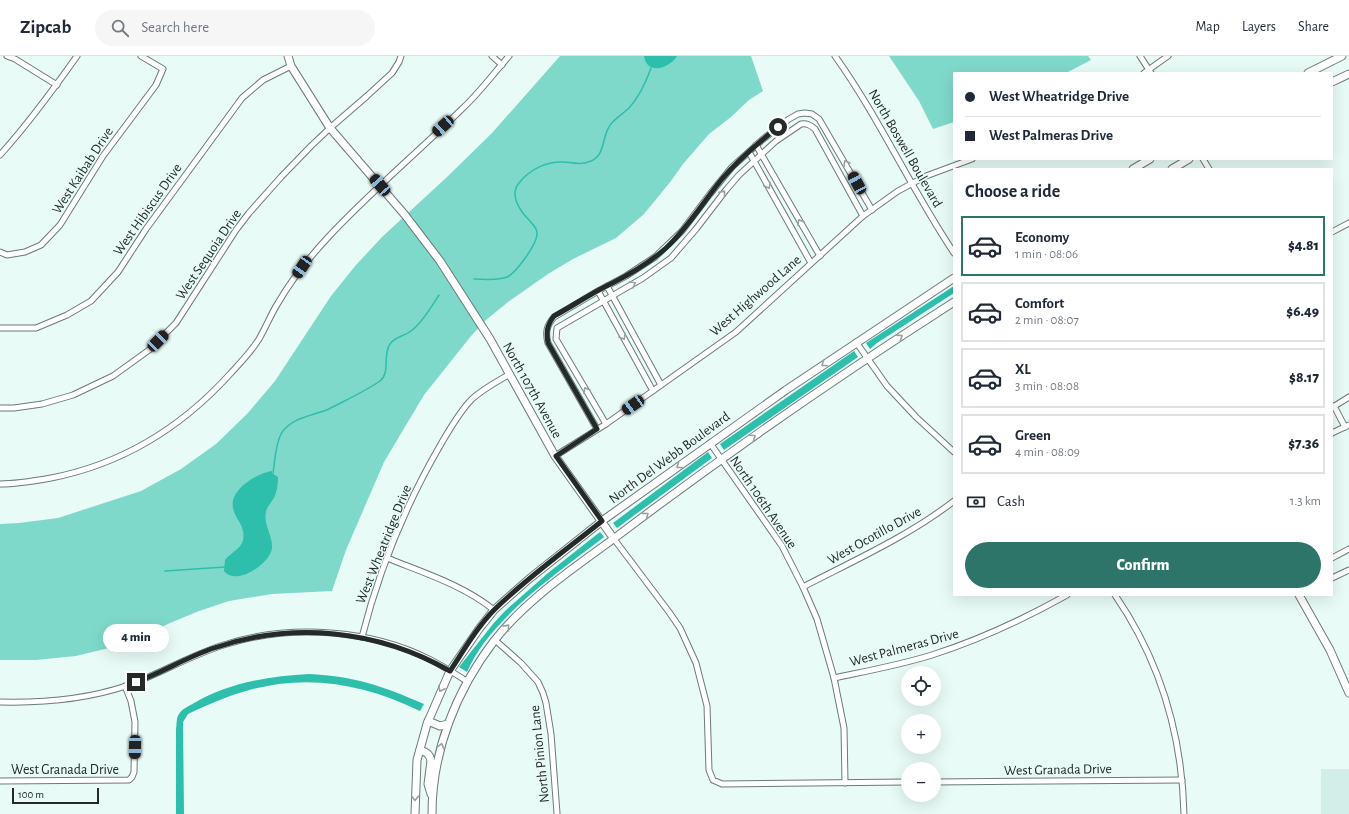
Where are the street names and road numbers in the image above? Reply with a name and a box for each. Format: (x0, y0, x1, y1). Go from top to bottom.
street label: North Boswell Boulevard (866, 87, 945, 210)
street label: West Kaibab Drive (50, 125, 116, 216)
street label: West Hibiscus Drive (111, 161, 185, 258)
street label: West Sequoia Drive (174, 207, 244, 302)
street label: West Highwood Lane (707, 253, 804, 339)
street label: North 107th Avenue (500, 340, 564, 441)
street label: North Del Webb Boulevard (606, 409, 733, 506)
street label: North 106th Avenue (727, 454, 799, 551)
street label: West Wheatridge Drive (354, 483, 414, 606)
street label: West Ocotillo Drive (825, 504, 924, 567)
street label: West Palmeras Drive (848, 627, 960, 669)
street label: North Pinion Lane (528, 704, 552, 803)
street label: West Granada Drive (1004, 762, 1112, 778)
street label: West Granada Drive (11, 763, 119, 777)

